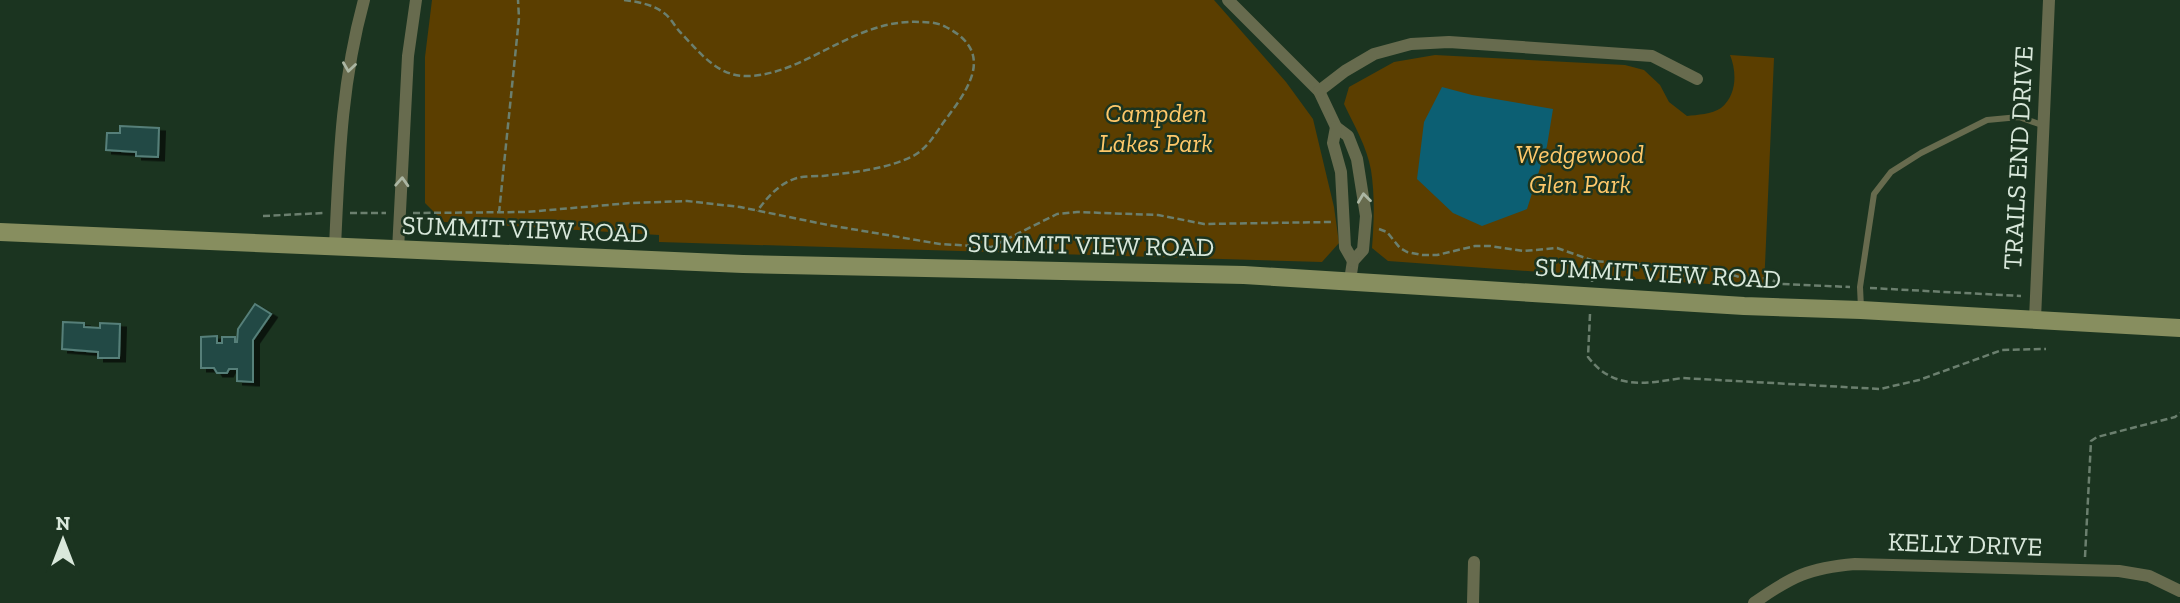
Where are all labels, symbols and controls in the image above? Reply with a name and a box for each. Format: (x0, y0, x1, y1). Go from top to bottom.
street label: TRAILS END DRIVE (1996, 45, 2040, 271)
one-way arrow (342, 61, 357, 72)
park label: Campden Lakes Park (1099, 97, 1213, 159)
park label: Wedgewood Glen Park (1516, 138, 1644, 200)
one-way arrow (394, 176, 409, 187)
one-way arrow (1357, 192, 1372, 203)
street label: SUMMIT VIEW ROAD (401, 209, 649, 249)
street label: SUMMIT VIEW ROAD (967, 227, 1215, 263)
street label: SUMMIT VIEW ROAD (1534, 251, 1782, 295)
north arrow (28, 505, 98, 575)
text: N (56, 512, 70, 535)
street label: KELLY DRIVE (1887, 525, 2043, 563)

